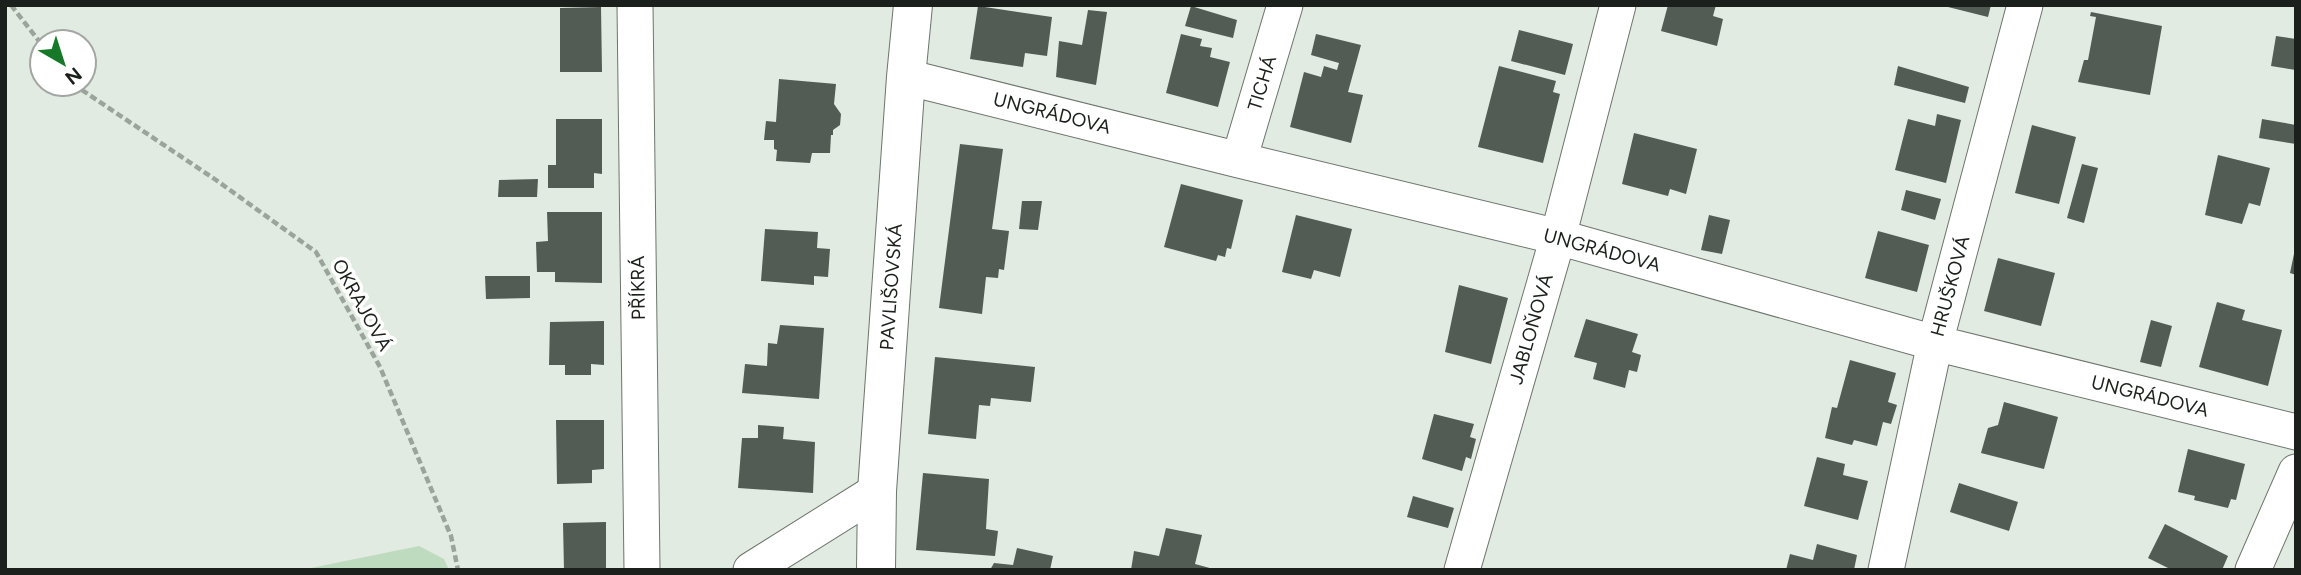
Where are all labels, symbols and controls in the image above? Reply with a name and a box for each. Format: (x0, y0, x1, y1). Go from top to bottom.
north arrow (28, 28, 98, 98)
street label: TICHÁ (1243, 53, 1281, 113)
text: N (60, 62, 86, 89)
street label: UNGRÁDOVA (991, 87, 1113, 139)
street label: PAVLIŠOVSKÁ (875, 223, 907, 351)
street label: UNGRÁDOVA (1541, 223, 1663, 277)
street label: HRUŠKOVÁ (1926, 233, 1975, 339)
street label: OKRAJOVÁ (327, 255, 397, 355)
street label: PŘÍKRÁ (626, 255, 650, 320)
street label: JABLOŇOVÁ (1504, 271, 1558, 387)
street label: UNGRÁDOVA (2089, 370, 2211, 422)

